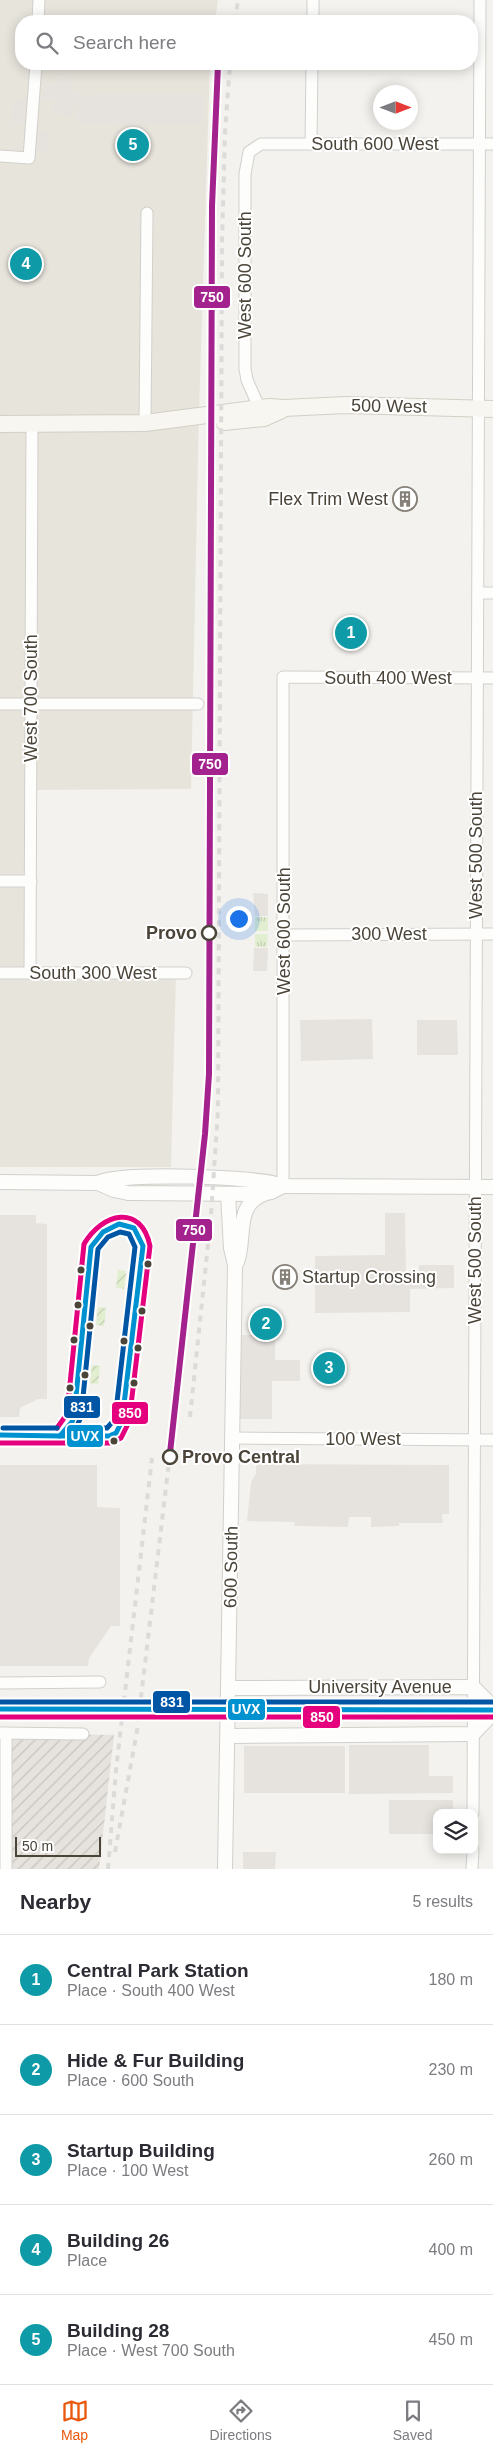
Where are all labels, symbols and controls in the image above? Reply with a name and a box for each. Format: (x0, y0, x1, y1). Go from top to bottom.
search box (15, 15, 478, 70)
icon: search (33, 29, 61, 57)
text: Search here (73, 32, 177, 53)
north arrow (373, 85, 418, 130)
pin: 5 (117, 126, 149, 164)
street label: South 600 West (311, 134, 439, 154)
street label: West 600 South (235, 211, 255, 339)
pin: 4 (10, 245, 42, 283)
line badge: 750 (193, 285, 231, 309)
text: 750 (200, 289, 224, 305)
street label: 500 West (351, 395, 427, 417)
building icon: Flex Trim West (392, 486, 418, 512)
place label: Flex Trim West (268, 489, 388, 509)
pin: 1 (335, 614, 367, 652)
street label: West 700 South (21, 634, 41, 762)
street label: South 400 West (324, 668, 452, 688)
line badge: 750 (191, 752, 229, 776)
text: 750 (198, 756, 222, 772)
street label: West 500 South (466, 791, 486, 919)
street label: West 600 South (274, 867, 294, 995)
your location (226, 906, 252, 932)
place label: Provo (146, 923, 197, 943)
street label: 300 West (351, 924, 427, 944)
marker: Provo (201, 925, 217, 941)
street label: South 300 West (29, 963, 157, 983)
street label: West 500 South (465, 1196, 485, 1324)
line badge: 750 (175, 1218, 213, 1242)
text: 750 (182, 1222, 206, 1238)
unlabelled marker (143, 1259, 153, 1269)
building icon: Startup Crossing (272, 1264, 298, 1290)
unlabelled marker (76, 1265, 86, 1275)
place label: Startup Crossing (302, 1267, 436, 1287)
unlabelled marker (73, 1300, 83, 1310)
pin: 2 (250, 1305, 282, 1343)
unlabelled marker (137, 1306, 147, 1316)
unlabelled marker (85, 1321, 95, 1331)
unlabelled marker (69, 1335, 79, 1345)
unlabelled marker (119, 1336, 129, 1346)
unlabelled marker (133, 1343, 143, 1353)
pin: 3 (313, 1349, 345, 1387)
unlabelled marker (80, 1370, 90, 1380)
unlabelled marker (129, 1378, 139, 1388)
unlabelled marker (65, 1383, 75, 1393)
line badge: 831 (63, 1395, 101, 1419)
text: 831 (70, 1399, 94, 1415)
line badge: 850 (111, 1401, 149, 1425)
text: 850 (118, 1405, 142, 1421)
line badge: UVX (66, 1424, 104, 1448)
text: UVX (71, 1428, 100, 1444)
street label: 100 West (325, 1429, 401, 1449)
unlabelled marker (109, 1436, 119, 1446)
place label: Provo Central (182, 1447, 300, 1467)
marker: Provo Central (162, 1449, 178, 1465)
street label: 600 South (220, 1526, 242, 1608)
street label: University Avenue (308, 1677, 452, 1697)
line badge: 831 (152, 1690, 191, 1714)
text: 831 (160, 1694, 184, 1710)
line badge: UVX (227, 1698, 266, 1721)
text: UVX (232, 1701, 261, 1717)
line badge: 850 (302, 1705, 341, 1729)
text: 850 (310, 1709, 334, 1725)
map controls (433, 1809, 478, 1854)
button: layers (433, 1809, 478, 1854)
scale bar (15, 1834, 101, 1857)
text: 50 m (22, 1838, 53, 1854)
text: Nearby (20, 1890, 91, 1913)
text: 5 results (413, 1893, 473, 1910)
text: Central Park Station (67, 1960, 249, 1981)
text: 1 (32, 1971, 40, 1988)
text: 180 m (429, 1971, 473, 1988)
text: Place · South 400 West (67, 1982, 235, 1999)
text: Hide & Fur Building (67, 2050, 244, 2071)
text: 2 (32, 2061, 40, 2078)
text: 230 m (429, 2061, 473, 2078)
text: Place · 600 South (67, 2072, 194, 2089)
text: Startup Building (67, 2140, 215, 2161)
text: 3 (32, 2151, 40, 2168)
text: 260 m (429, 2151, 473, 2168)
text: Place · 100 West (67, 2162, 189, 2179)
text: Building 26 (67, 2230, 169, 2251)
text: 4 (32, 2241, 40, 2258)
text: 400 m (429, 2241, 473, 2258)
text: Place (67, 2252, 107, 2269)
text: Building 28 (67, 2320, 169, 2341)
text: 5 (32, 2331, 40, 2348)
text: 450 m (429, 2331, 473, 2348)
text: Place · West 700 South (67, 2342, 235, 2359)
tab: Map (61, 2397, 89, 2443)
tab: Directions (210, 2397, 272, 2443)
tab: Saved (393, 2397, 432, 2443)

